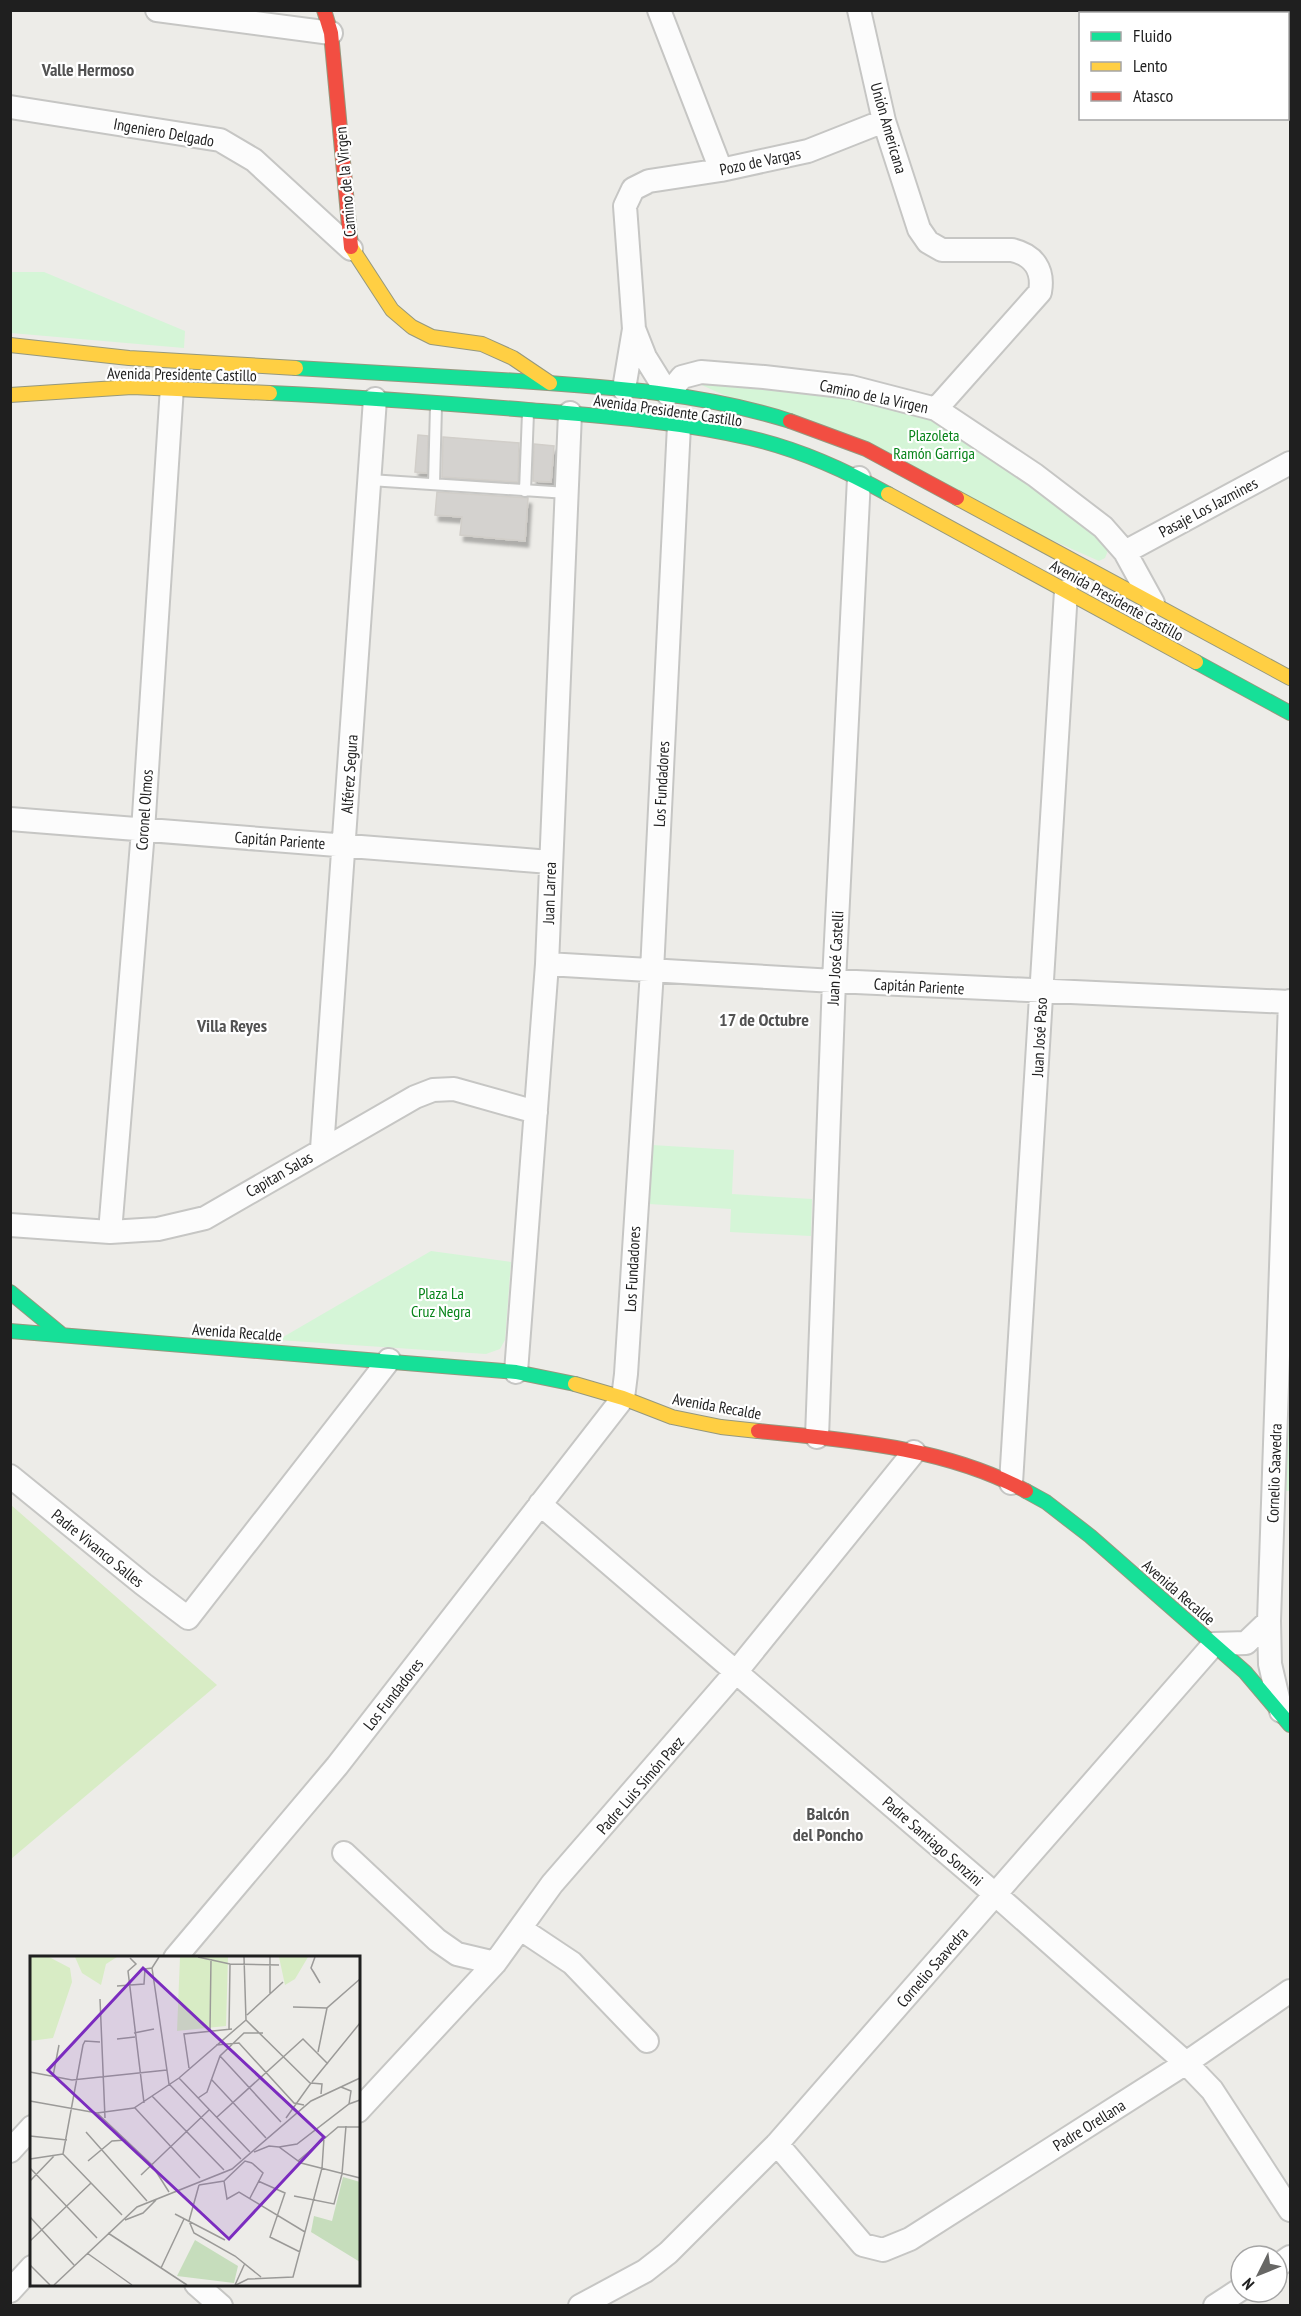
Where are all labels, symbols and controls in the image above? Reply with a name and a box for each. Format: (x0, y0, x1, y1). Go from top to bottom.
legend (1079, 12, 1289, 120)
text: Fluido (1133, 24, 1172, 47)
text: Lento (1133, 54, 1168, 77)
district label: Valle Hermoso (41, 58, 134, 81)
street label: Unión Americana (866, 80, 912, 176)
text: Atasco (1133, 84, 1174, 107)
street label: Ingeniero Delgado (112, 113, 216, 151)
street label: Camino de la Virgen (330, 126, 360, 238)
street label: Pozo de Vargas (718, 143, 802, 179)
street label: Avenida Presidente Castillo (107, 363, 257, 385)
street label: Camino de la Virgen (818, 375, 930, 417)
street label: Avenida Presidente Castillo (592, 390, 744, 430)
park label: Plazoleta Ramón Garriga (893, 425, 975, 463)
street label: Pasaje Los Jazmines (1155, 473, 1261, 541)
street label: Avenida Presidente Castillo (1047, 555, 1187, 645)
street label: Alférez Segura (336, 734, 362, 814)
street label: Los Fundadores (649, 741, 673, 827)
street label: Coronel Olmos (131, 769, 157, 851)
street label: Capitán Pariente (234, 827, 326, 853)
street label: Juan Larrea (538, 862, 560, 925)
street label: Juan José Castelli (822, 910, 847, 1007)
street label: Capitán Pariente (873, 974, 965, 998)
street label: Juan José Paso (1027, 997, 1051, 1078)
district label: 17 de Octubre (719, 1008, 809, 1031)
district label: Villa Reyes (196, 1014, 267, 1037)
street label: Capitan Salas (242, 1147, 316, 1201)
street label: Los Fundadores (620, 1226, 644, 1312)
park label: Plaza La Cruz Negra (411, 1283, 471, 1321)
street label: Avenida Recalde (191, 1319, 283, 1345)
street label: Avenida Recalde (671, 1388, 763, 1424)
street label: Cornelio Saavedra (1262, 1423, 1286, 1523)
street label: Padre Vivanco Salles (48, 1505, 148, 1591)
street label: Avenida Recalde (1138, 1555, 1220, 1629)
street label: Los Fundadores (359, 1654, 427, 1734)
street label: Padre Luis Simón Paez (592, 1732, 688, 1838)
street label: Padre Santiago Sonzini (879, 1792, 987, 1890)
district label: Balcón del Poncho (793, 1802, 863, 1846)
street label: Cornelio Saavedra (892, 1923, 972, 2011)
inset map (30, 1956, 360, 2286)
street label: Padre Orellana (1049, 2095, 1129, 2155)
north arrow (1229, 2244, 1289, 2304)
text: N (1238, 2274, 1258, 2294)

